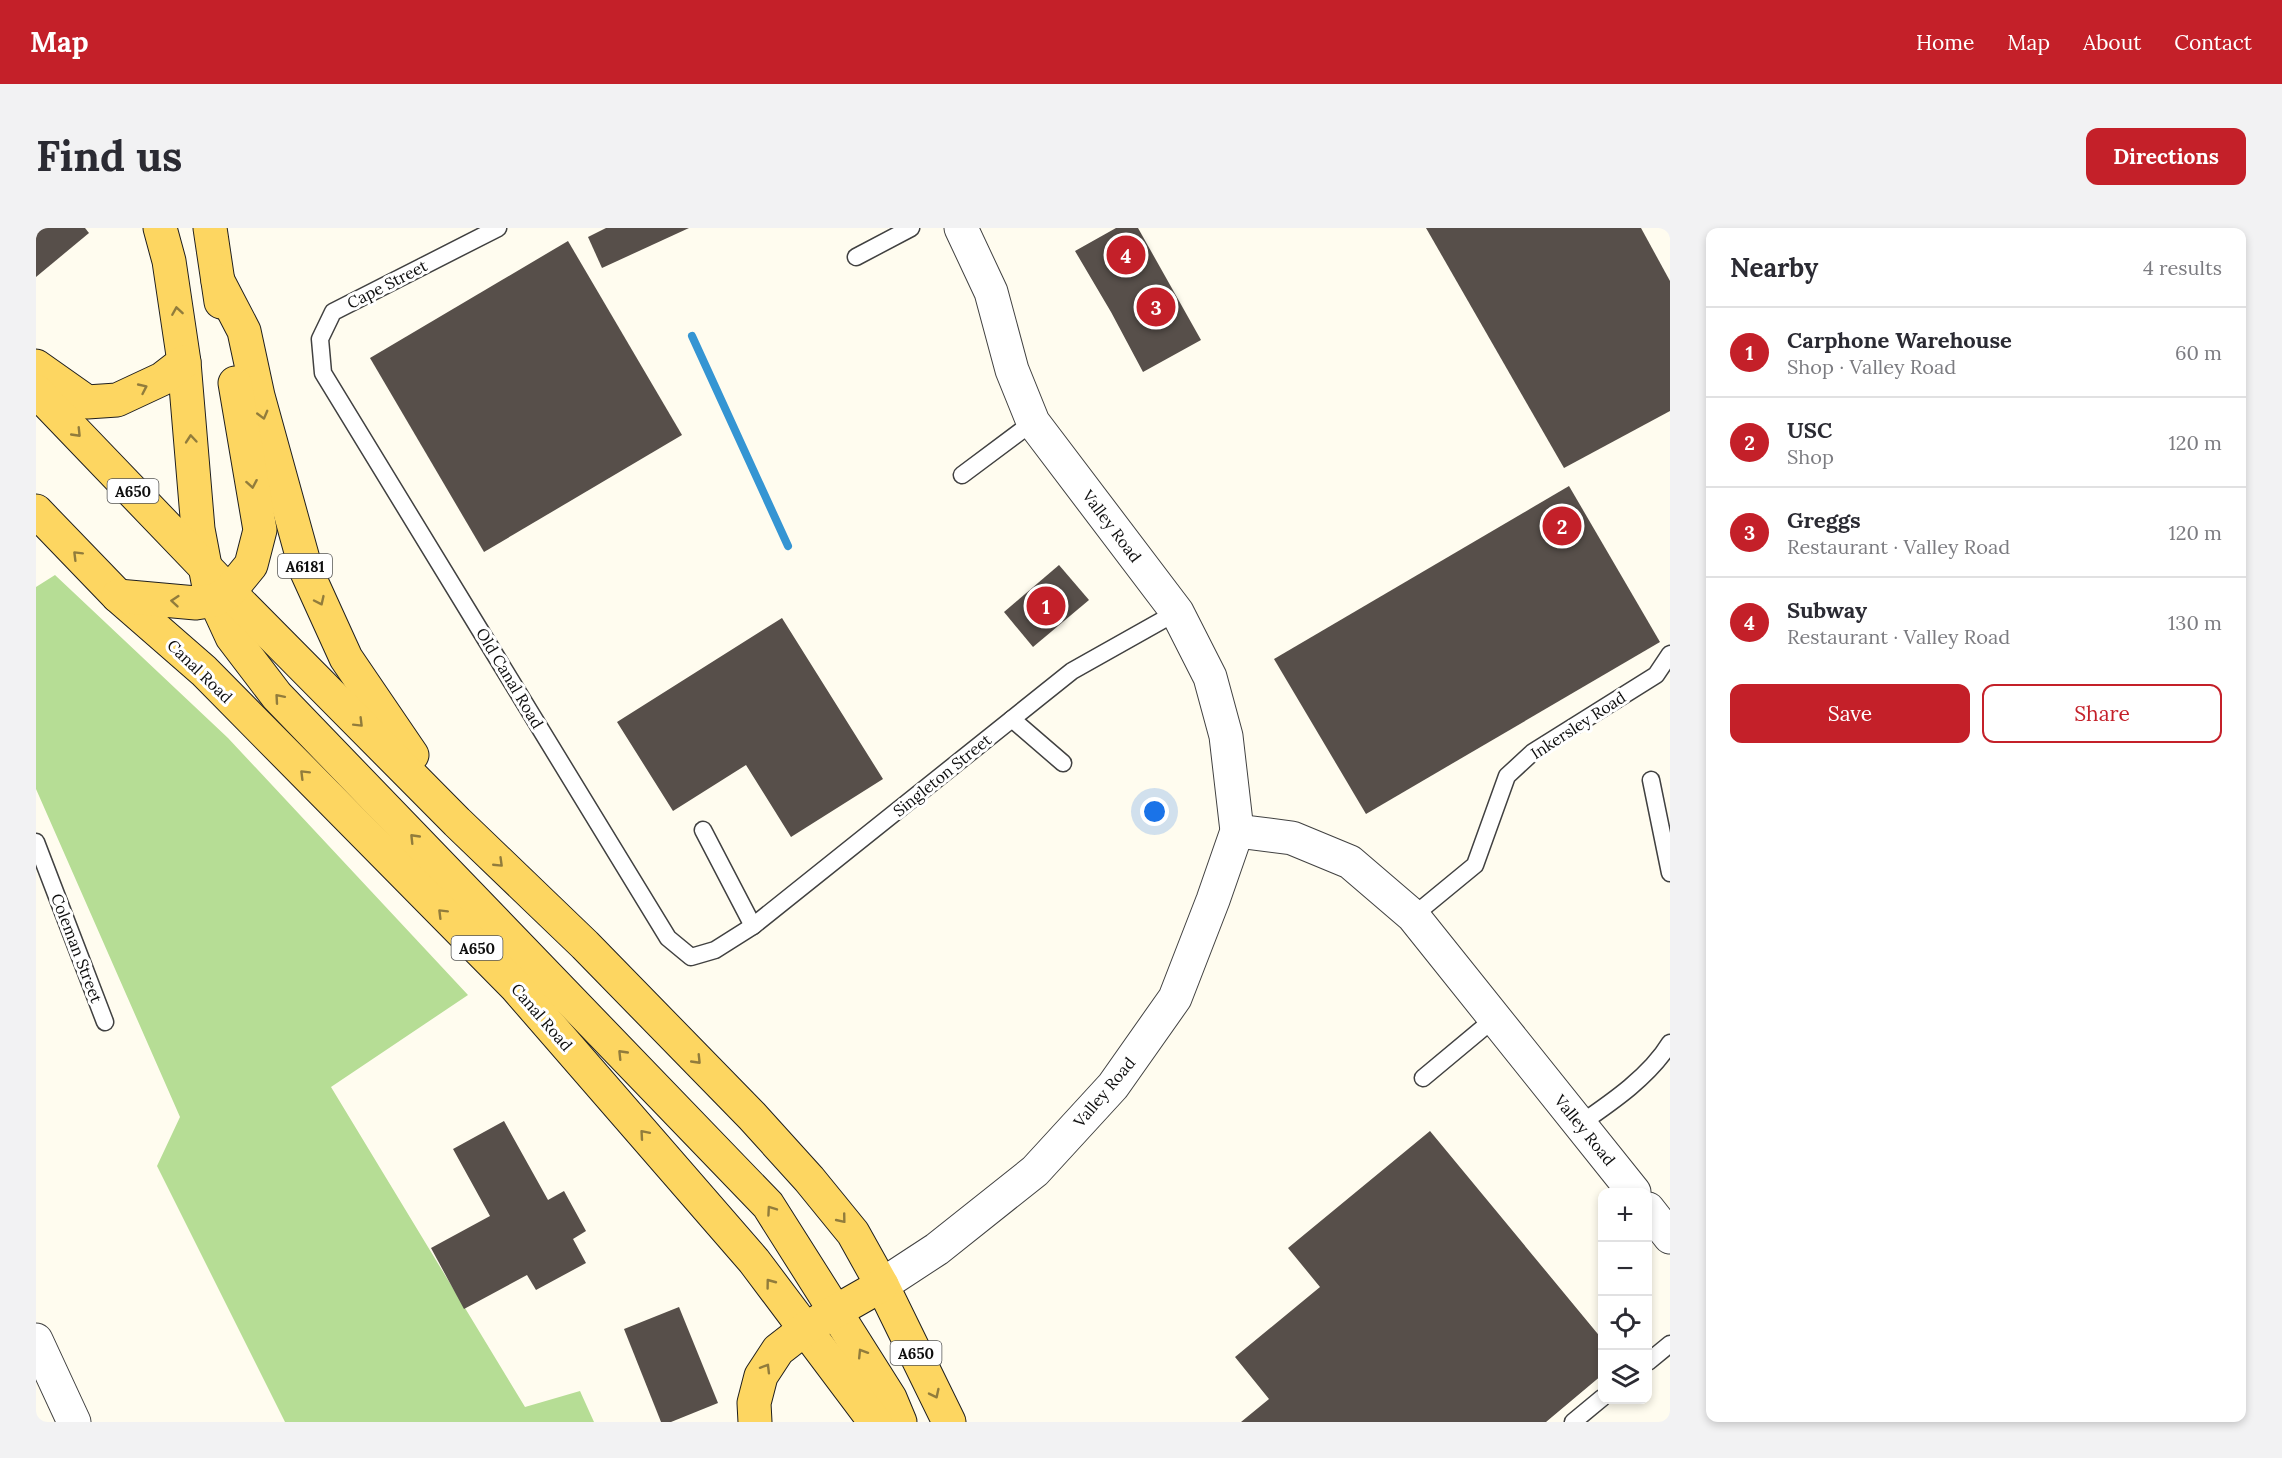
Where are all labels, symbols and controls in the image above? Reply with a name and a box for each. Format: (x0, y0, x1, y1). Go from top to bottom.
text: Map (30, 24, 89, 60)
text: Home (1916, 29, 1974, 56)
text: Map (2007, 29, 2050, 56)
text: About (2083, 29, 2141, 56)
text: Contact (2174, 29, 2252, 56)
button: Directions (2086, 128, 2246, 185)
text: Find us (36, 129, 182, 183)
pin: 4 (1106, 232, 1146, 278)
text: Nearby (1730, 251, 1818, 284)
street label: Cape Street (344, 255, 431, 313)
text: 4 results (2143, 255, 2222, 280)
pin: 3 (1136, 284, 1176, 329)
one-way arrow (171, 307, 183, 316)
text: Carphone Warehouse (1787, 326, 2012, 354)
text: 1 (1745, 340, 1754, 365)
text: 60 m (2175, 340, 2222, 365)
text: Shop · Valley Road (1787, 354, 1956, 379)
one-way arrow (137, 383, 148, 395)
one-way arrow (256, 409, 268, 420)
text: USC (1787, 416, 1832, 444)
one-way arrow (69, 426, 80, 437)
text: 2 (1744, 430, 1755, 455)
text: 120 m (2168, 430, 2222, 455)
one-way arrow (185, 434, 198, 444)
text: Shop (1787, 444, 1834, 469)
road number: A650 (108, 479, 158, 503)
one-way arrow (245, 479, 258, 489)
street label: Valley Road (1078, 485, 1146, 566)
pin: 2 (1542, 504, 1582, 548)
text: Greggs (1787, 506, 1861, 534)
text: 3 (1744, 520, 1755, 545)
text: 120 m (2168, 520, 2222, 545)
text: Restaurant · Valley Road (1787, 534, 2010, 559)
one-way arrow (73, 551, 84, 561)
road number: A6181 (278, 554, 332, 578)
pin: 1 (1026, 584, 1066, 628)
one-way arrow (170, 595, 179, 608)
one-way arrow (313, 595, 325, 606)
text: Subway (1787, 596, 1867, 624)
text: 4 (1744, 610, 1755, 635)
text: 130 m (2168, 610, 2222, 635)
street label: Old Canal Road (472, 624, 548, 732)
text: Restaurant · Valley Road (1787, 624, 2010, 649)
street label: Canal Road (163, 635, 237, 707)
button: Save (1730, 684, 1970, 743)
button: Share (1982, 684, 2222, 743)
street label: Inkersley Road (1527, 687, 1630, 763)
one-way arrow (275, 693, 286, 704)
one-way arrow (352, 716, 363, 727)
street label: Singleton Street (889, 729, 996, 821)
one-way arrow (301, 771, 312, 782)
your location (1140, 797, 1169, 826)
one-way arrow (410, 835, 421, 846)
one-way arrow (492, 855, 503, 866)
street label: Coleman Street (47, 891, 107, 1006)
one-way arrow (438, 909, 449, 919)
road number: A650 (452, 936, 502, 960)
street label: Canal Road (507, 979, 577, 1055)
one-way arrow (619, 1050, 630, 1061)
one-way arrow (689, 1052, 700, 1063)
street label: Valley Road (1068, 1053, 1139, 1132)
street label: Valley Road (1550, 1090, 1620, 1170)
one-way arrow (640, 1130, 651, 1141)
map controls (1598, 1188, 1652, 1404)
button: + (1598, 1188, 1652, 1242)
one-way arrow (767, 1206, 778, 1217)
one-way arrow (835, 1212, 846, 1223)
button: − (1598, 1242, 1652, 1296)
one-way arrow (767, 1278, 778, 1289)
button: locate (1598, 1296, 1652, 1350)
road number: A650 (890, 1341, 942, 1365)
one-way arrow (858, 1349, 869, 1360)
button: layers (1598, 1350, 1652, 1404)
one-way arrow (759, 1364, 771, 1374)
one-way arrow (928, 1387, 940, 1398)

